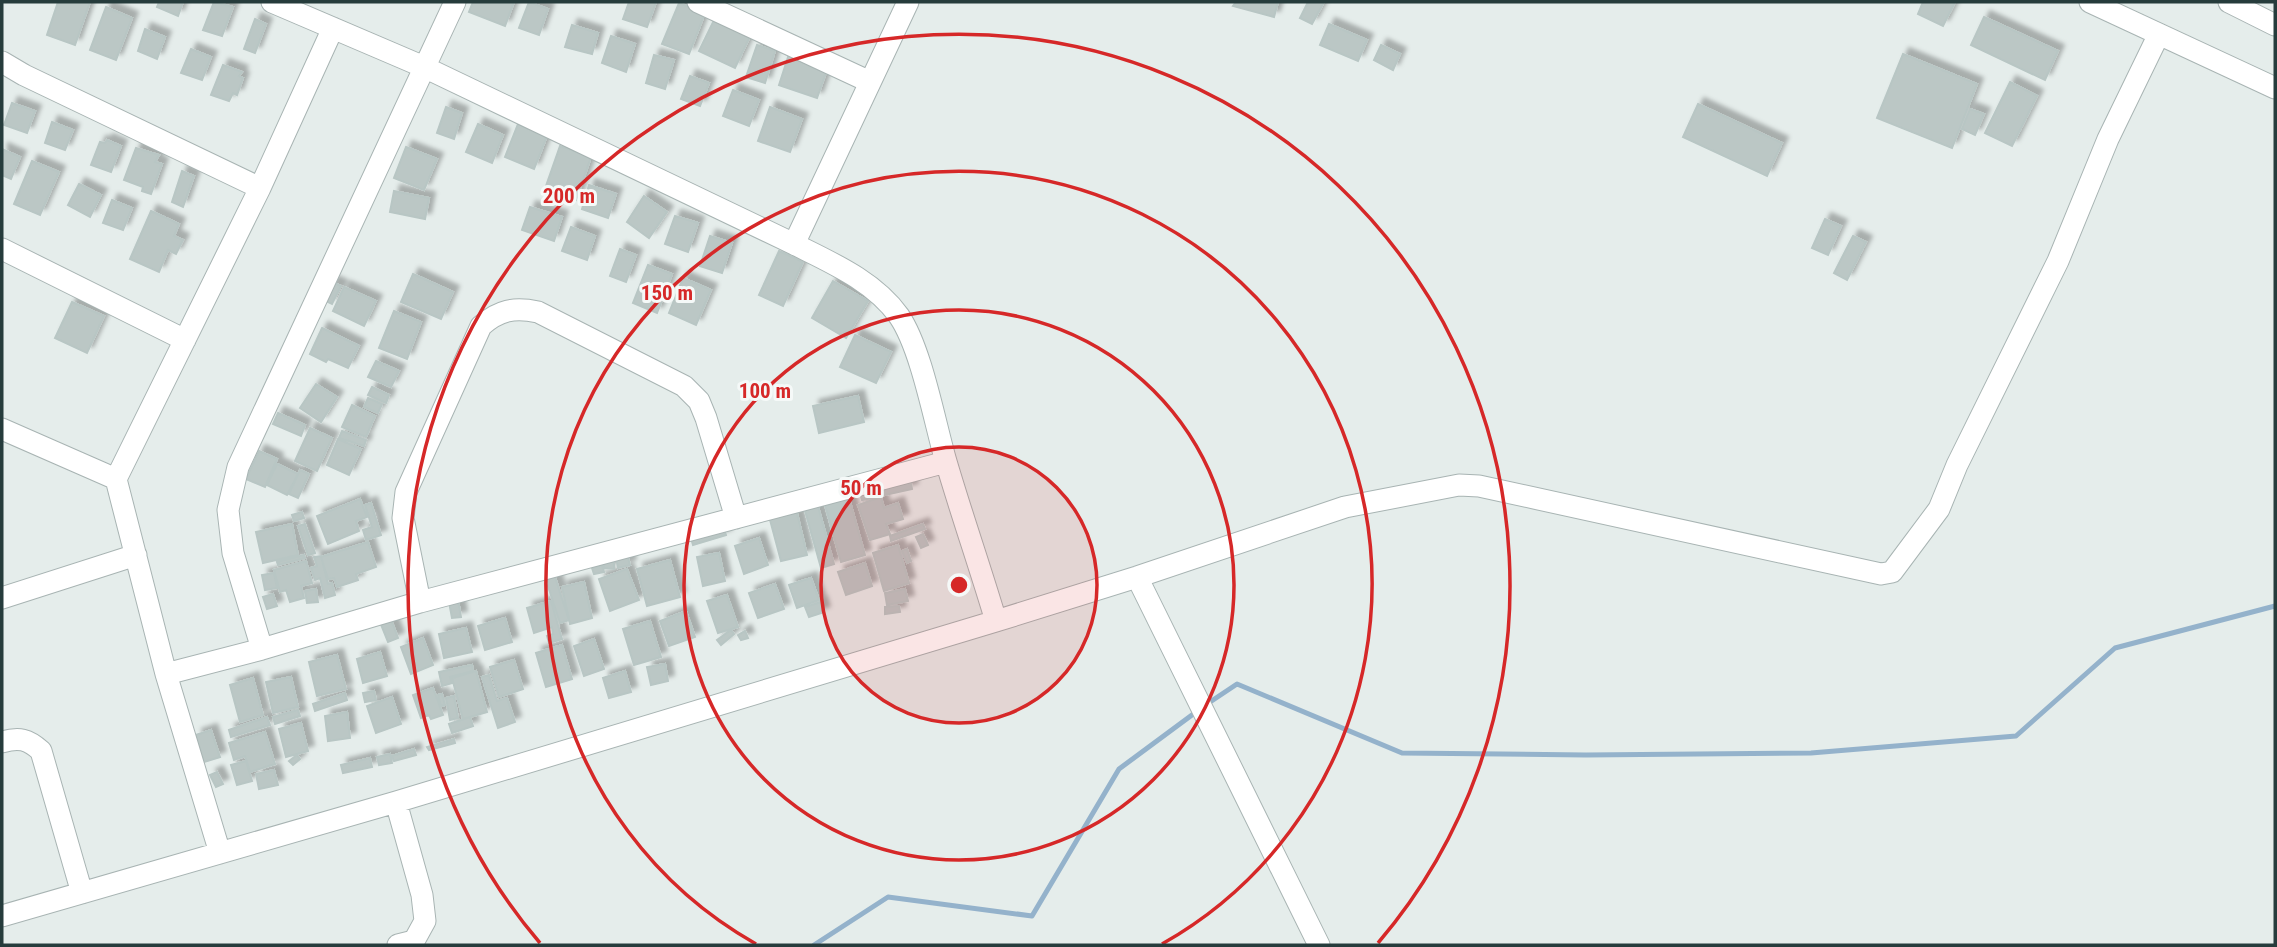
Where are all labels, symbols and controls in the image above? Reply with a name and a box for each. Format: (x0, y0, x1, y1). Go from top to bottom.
text: 200 m (543, 184, 595, 208)
text: 150 m (641, 281, 693, 305)
text: 100 m (739, 379, 791, 403)
text: 50 m (840, 476, 882, 500)
centre of rings (947, 573, 971, 597)

